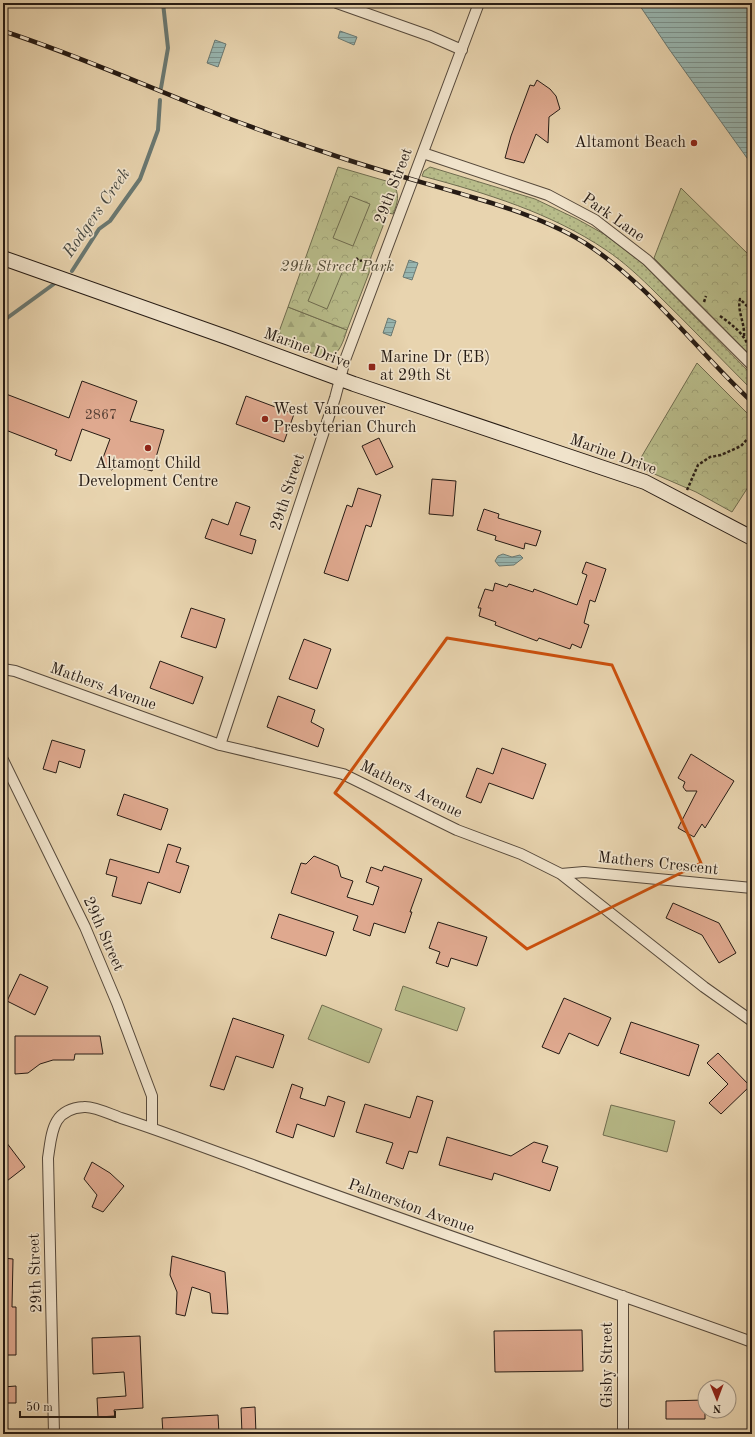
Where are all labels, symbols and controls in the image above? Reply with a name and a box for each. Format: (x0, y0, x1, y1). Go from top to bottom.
place label: Altamont Beach (575, 135, 686, 151)
marker: Altamont Beach (689, 138, 699, 148)
street label: 29th Street (372, 146, 416, 226)
water label: Rodgers Creek (60, 165, 134, 261)
street label: Park Lane (579, 191, 647, 245)
park label: 29th Street Park (280, 259, 394, 275)
street label: Marine Drive (261, 326, 353, 372)
place label: Marine Dr (EB) at 29th St (380, 349, 490, 384)
marker: Marine Dr (EB) at 29th St (367, 362, 377, 372)
place label: West Vancouver Presbyterian Church (273, 402, 417, 436)
house number: 2867 (85, 408, 117, 422)
marker: West Vancouver Presbyterian Church (260, 414, 270, 424)
street label: Marine Drive (567, 432, 659, 478)
marker: Altamont Child Development Centre (143, 443, 153, 453)
street label: 29th Street (268, 451, 308, 532)
place label: Altamont Child Development Centre (78, 456, 218, 490)
street label: Mathers Avenue (48, 660, 158, 714)
street label: Mathers Avenue (357, 758, 465, 822)
street label: Mathers Crescent (597, 850, 719, 878)
street label: 29th Street (79, 894, 127, 974)
street label: Palmerston Avenue (346, 1177, 476, 1237)
street label: 29th Street (27, 1232, 45, 1313)
street label: Gisby Street (600, 1321, 616, 1408)
north arrow (697, 1379, 737, 1419)
scale bar (20, 1393, 115, 1419)
text: 50 m (26, 1401, 53, 1414)
text: N (712, 1402, 721, 1413)

